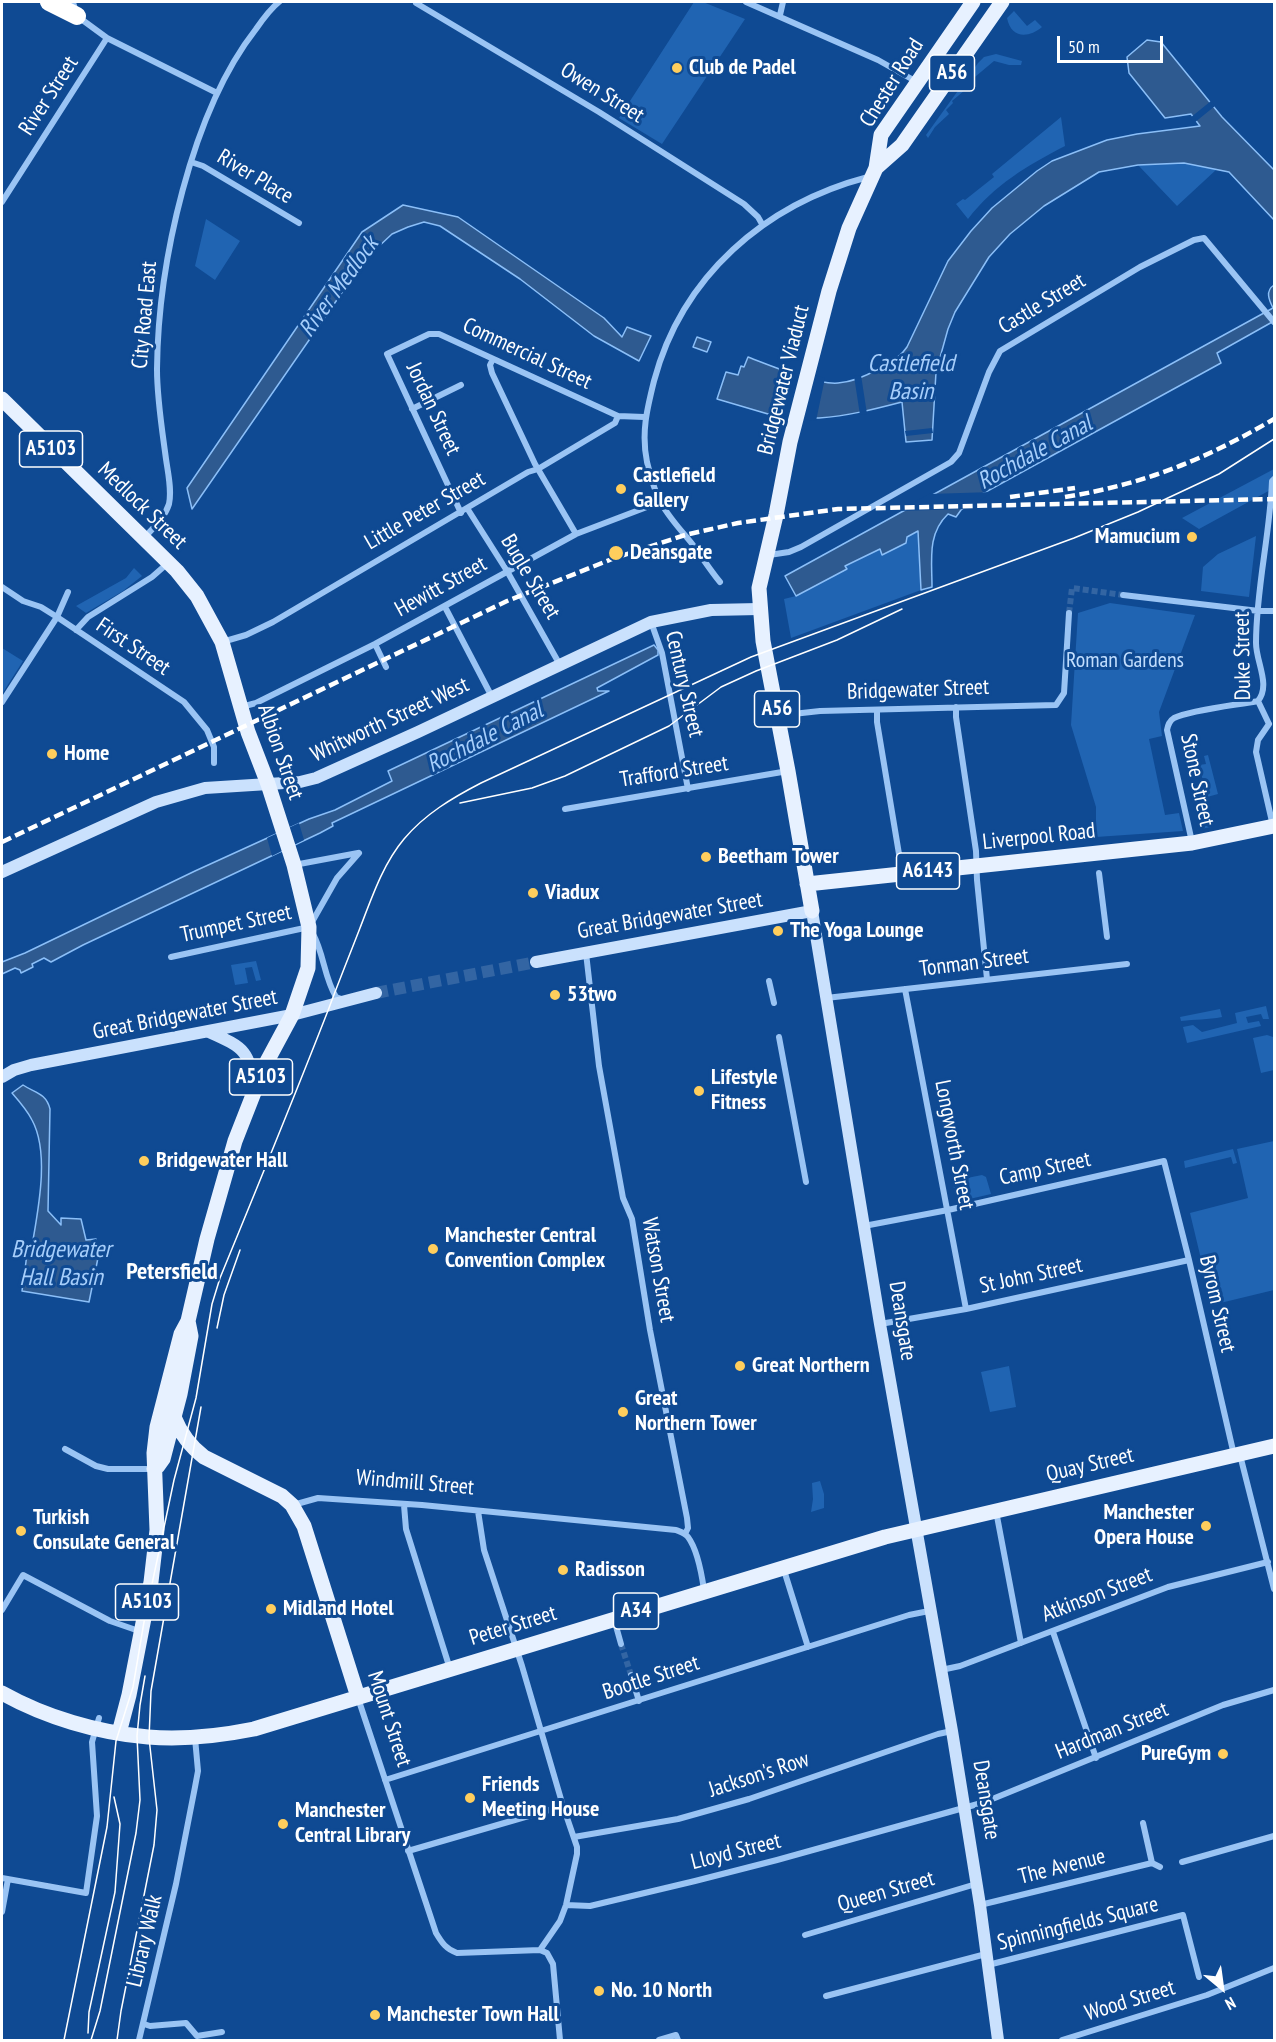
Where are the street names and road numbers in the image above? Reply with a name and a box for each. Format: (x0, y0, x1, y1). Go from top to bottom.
street label: Chester Road (854, 34, 930, 132)
street label: River Street (14, 51, 84, 141)
road number: A56 (930, 55, 974, 91)
street label: Owen Street (555, 57, 649, 129)
street label: River Place (212, 144, 298, 210)
street label: City Road East (127, 260, 163, 370)
street label: Castle Street (994, 268, 1090, 340)
street label: Bridgewater Viaduct (753, 302, 815, 458)
street label: Commercial Street (458, 313, 596, 395)
street label: Jordan Street (400, 359, 466, 459)
road number: A5103 (20, 431, 82, 467)
street label: Medlock Street (92, 457, 192, 555)
street label: Little Peter Street (360, 466, 490, 556)
street label: Bugle Street (495, 530, 565, 624)
street label: Hewitt Street (391, 551, 491, 623)
street label: Duke Street (1229, 611, 1257, 701)
street label: First Street (91, 613, 175, 681)
street label: Century Street (659, 628, 709, 740)
street label: Whitworth Street West (307, 672, 473, 768)
street label: Bridgewater Street (847, 674, 989, 706)
road number: A56 (754, 691, 800, 727)
street label: Albion Street (251, 701, 309, 803)
street label: Stone Street (1174, 731, 1220, 829)
street label: Trafford Street (618, 750, 730, 794)
street label: Liverpool Road (981, 818, 1097, 856)
road number: A6143 (896, 853, 960, 889)
street label: Great Bridgewater Street (575, 887, 765, 945)
street label: Trumpet Street (178, 899, 294, 949)
street label: Tonman Street (918, 943, 1030, 983)
street label: Great Bridgewater Street (90, 984, 280, 1046)
road number: A5103 (230, 1059, 292, 1095)
street label: Longworth Street (928, 1078, 980, 1212)
street label: Camp Street (997, 1146, 1093, 1192)
street label: Watson Street (636, 1216, 680, 1324)
street label: St John Street (977, 1252, 1085, 1300)
street label: Byrom Street (1193, 1253, 1241, 1355)
street label: Deansgate (883, 1280, 921, 1362)
street label: Quay Street (1044, 1442, 1136, 1488)
street label: Windmill Street (355, 1465, 475, 1501)
street label: Atkinson Street (1038, 1562, 1156, 1628)
road number: A5103 (116, 1584, 178, 1620)
road number: A34 (614, 1593, 658, 1629)
street label: Peter Street (466, 1600, 560, 1652)
street label: Bootle Street (599, 1650, 703, 1706)
street label: Mount Street (361, 1668, 417, 1770)
street label: Hardman Street (1052, 1696, 1172, 1766)
street label: Jackson's Row (705, 1746, 813, 1804)
street label: Deansgate (967, 1759, 1005, 1841)
street label: Lloyd Street (688, 1828, 784, 1876)
street label: The Avenue (1016, 1843, 1108, 1891)
street label: Queen Street (835, 1866, 937, 1918)
street label: Spinningfields Square (995, 1891, 1161, 1957)
street label: Library Walk (122, 1892, 168, 1990)
street label: Wood Street (1082, 1975, 1178, 2027)

